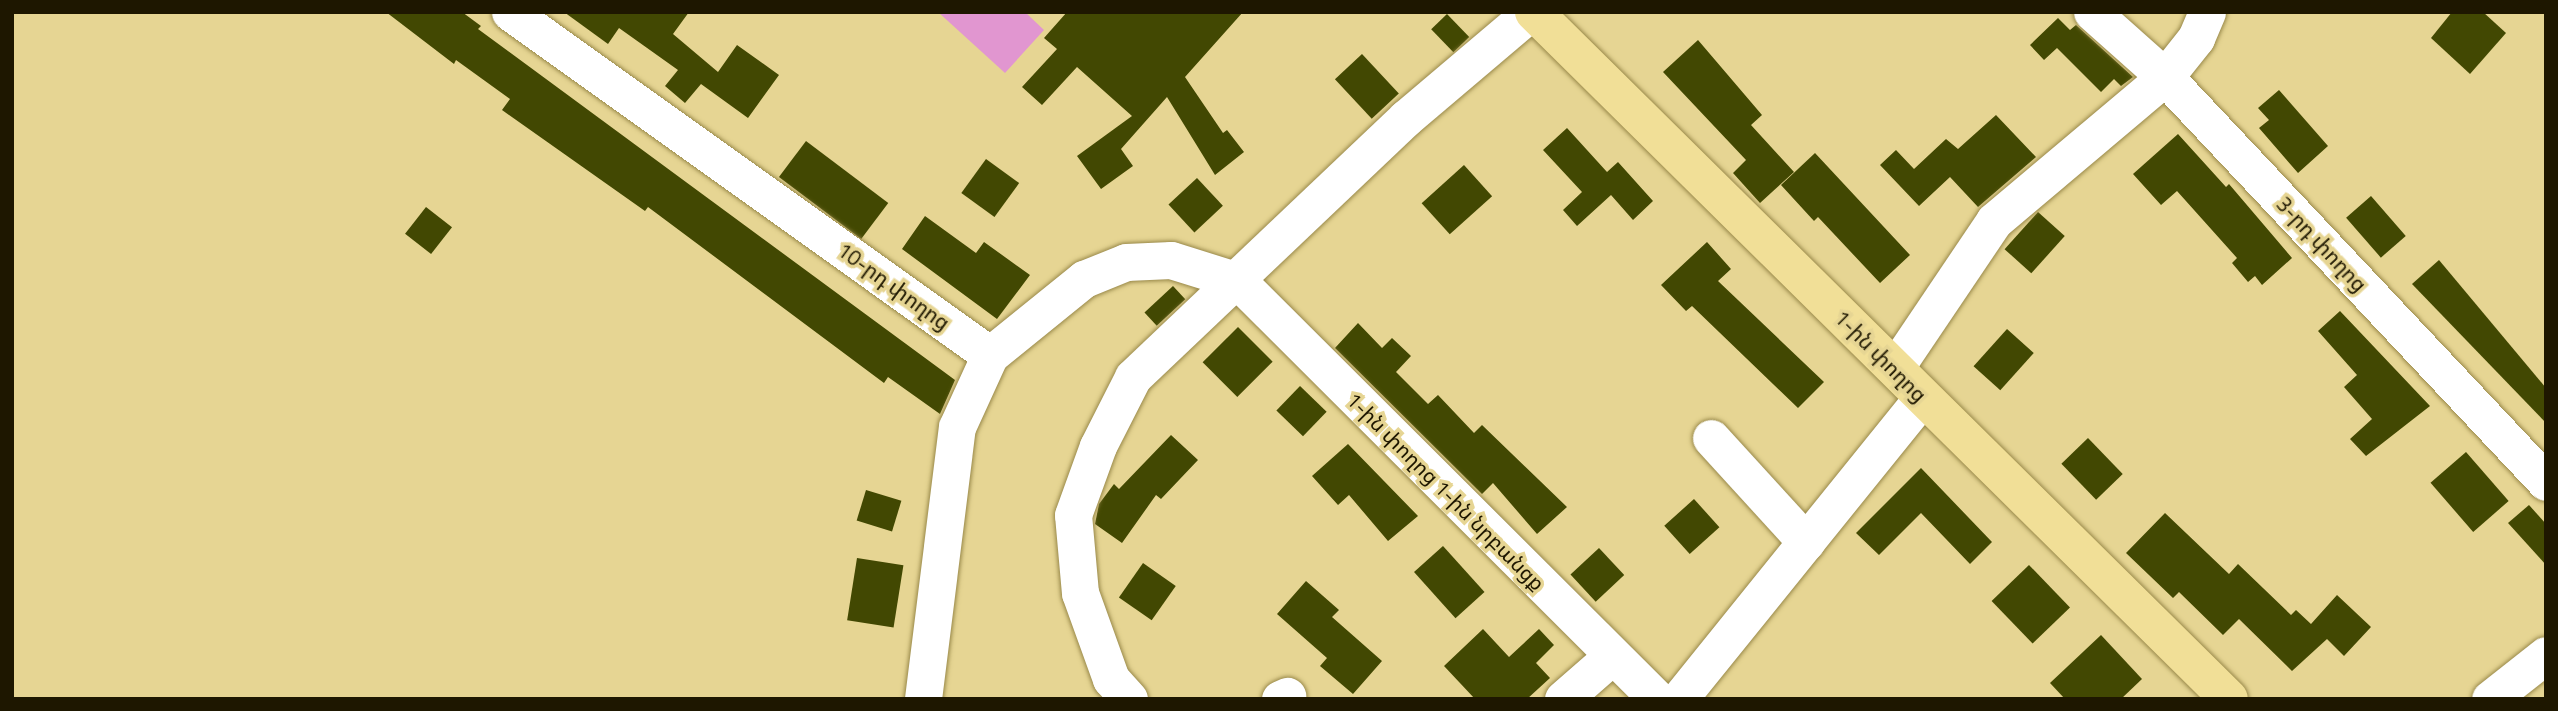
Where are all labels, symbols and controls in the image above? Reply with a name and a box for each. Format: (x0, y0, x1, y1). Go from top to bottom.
street label: 3-րդ փողոց (2272, 191, 2372, 297)
street label: 10-րդ փողոց (833, 237, 955, 335)
street label: 1-ին փողոց (1830, 305, 1932, 407)
street label: 1-ին փողոց 1-ին նրբանցք (1342, 387, 1550, 595)

